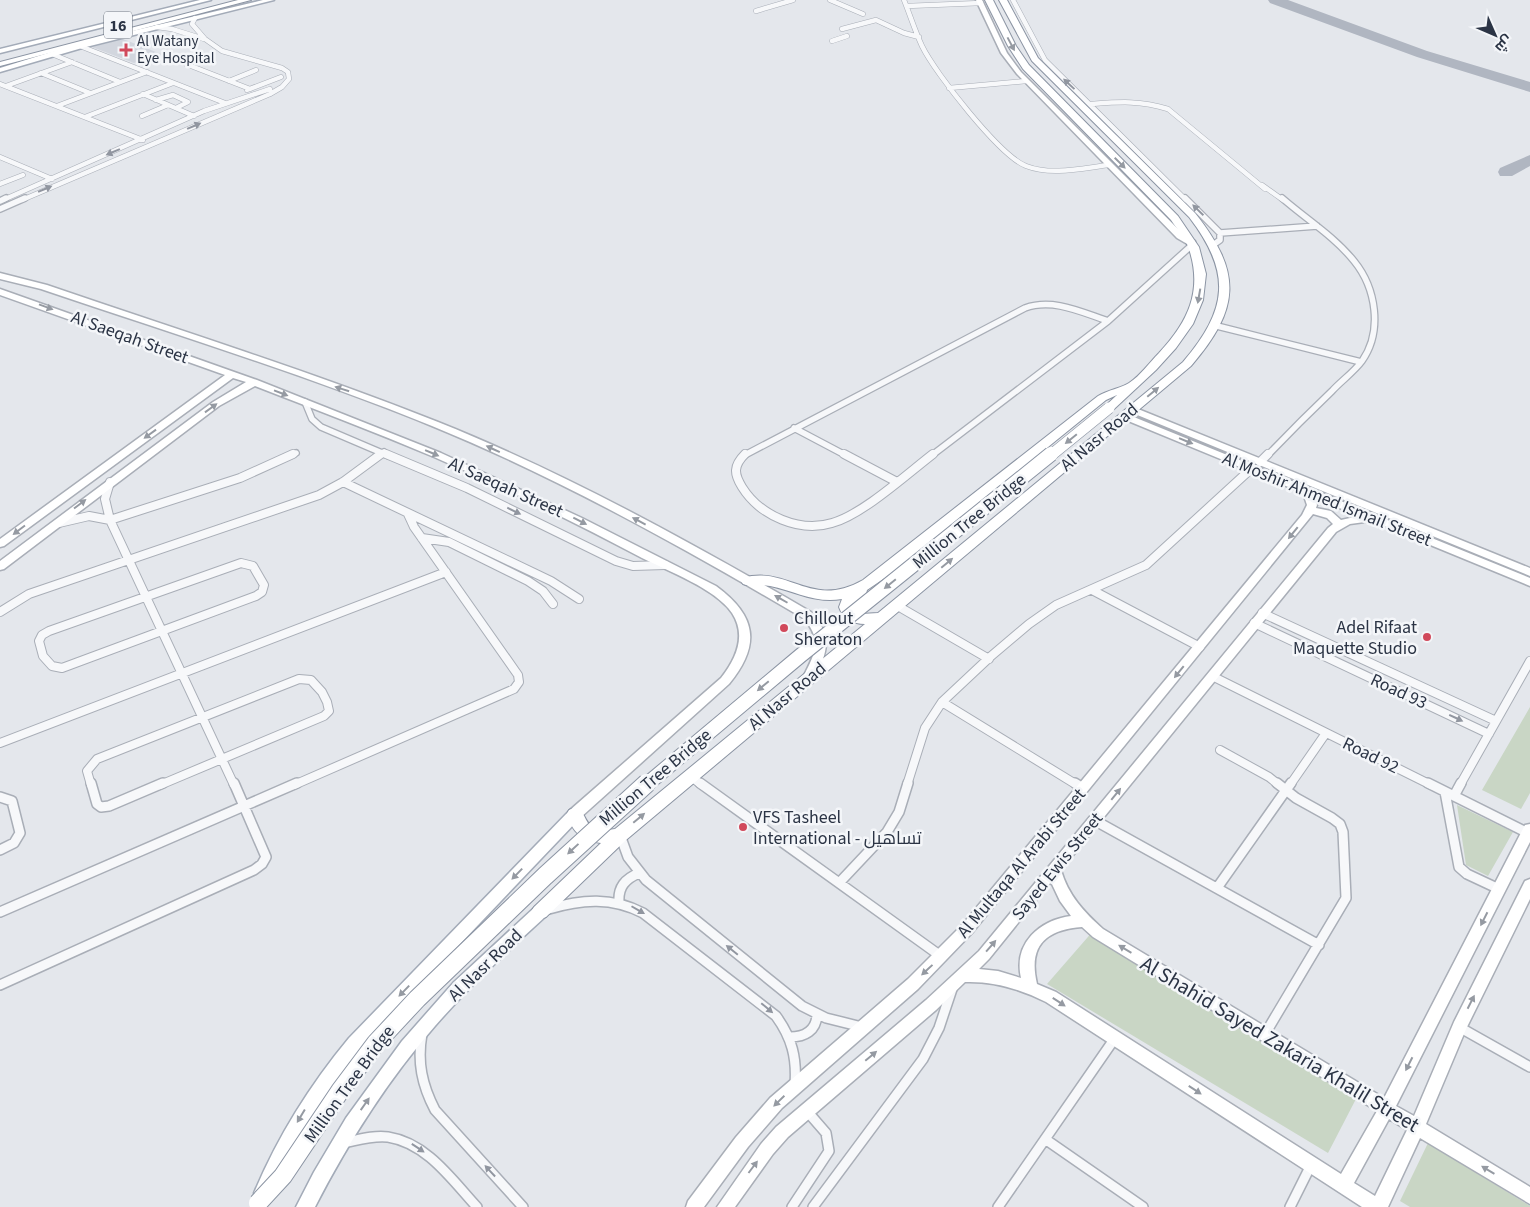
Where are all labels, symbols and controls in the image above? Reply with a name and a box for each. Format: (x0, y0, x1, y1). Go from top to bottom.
north arrow (1470, 10, 1520, 60)
road number: 16 (104, 12, 132, 38)
text: ش (1490, 30, 1517, 57)
place label: Al Watany Eye Hospital (137, 31, 215, 69)
one-way arrow (1006, 37, 1015, 50)
marker: Al Watany Eye Hospital (119, 43, 133, 57)
one-way arrow (1063, 78, 1075, 90)
one-way arrow (187, 122, 202, 130)
one-way arrow (106, 149, 120, 157)
one-way arrow (1114, 157, 1126, 169)
one-way arrow (38, 185, 52, 193)
one-way arrow (1192, 204, 1204, 216)
one-way arrow (1194, 288, 1202, 304)
one-way arrow (39, 304, 54, 311)
street label: Al Saeqah Street (68, 305, 192, 370)
one-way arrow (334, 385, 349, 393)
one-way arrow (1147, 387, 1160, 398)
one-way arrow (274, 389, 288, 397)
street label: Al Nasr Road (1055, 397, 1144, 477)
one-way arrow (204, 402, 217, 413)
one-way arrow (144, 428, 157, 439)
one-way arrow (1065, 433, 1078, 444)
one-way arrow (1179, 438, 1193, 446)
one-way arrow (486, 445, 500, 453)
street label: Al Moshir Ahmed Ismail Street (1219, 446, 1435, 553)
one-way arrow (425, 450, 439, 458)
street label: Al Saeqah Street (444, 451, 567, 524)
street label: Million Tree Bridge (907, 468, 1032, 575)
one-way arrow (73, 499, 86, 510)
one-way arrow (507, 507, 521, 515)
one-way arrow (573, 517, 587, 525)
one-way arrow (631, 517, 646, 525)
one-way arrow (12, 525, 26, 535)
one-way arrow (1287, 526, 1298, 539)
one-way arrow (941, 557, 954, 568)
one-way arrow (883, 578, 896, 589)
one-way arrow (775, 595, 788, 604)
place label: Chillout Sheraton (794, 606, 862, 652)
place label: Adel Rifaat Maquette Studio (1293, 615, 1417, 661)
marker: Chillout Sheraton (778, 622, 790, 634)
marker: Adel Rifaat Maquette Studio (1421, 631, 1433, 643)
street label: Al Nasr Road (743, 656, 832, 736)
one-way arrow (1173, 665, 1184, 678)
street label: Road 93 (1366, 667, 1431, 716)
one-way arrow (757, 681, 770, 692)
one-way arrow (1449, 714, 1464, 723)
street label: Million Tree Bridge (594, 723, 717, 832)
street label: Road 92 (1338, 731, 1403, 780)
street label: Al Multaqa Al Arabi Street (951, 783, 1092, 944)
one-way arrow (1111, 787, 1122, 800)
place label: VFS Tasheel International - تساهيل (753, 805, 922, 851)
street label: Sayed Ewis Street (1006, 807, 1109, 926)
one-way arrow (632, 813, 645, 824)
marker: VFS Tasheel International - تساهيل (737, 821, 749, 833)
one-way arrow (568, 843, 580, 855)
one-way arrow (511, 868, 523, 880)
one-way arrow (631, 906, 644, 915)
one-way arrow (1480, 912, 1488, 926)
street label: Al Nasr Road (443, 923, 528, 1007)
one-way arrow (985, 941, 997, 953)
one-way arrow (726, 945, 739, 956)
one-way arrow (1119, 945, 1132, 954)
street label: Al Shahid Sayed Zakaria Khalil Street (1135, 949, 1425, 1139)
one-way arrow (922, 964, 934, 976)
one-way arrow (398, 985, 410, 997)
one-way arrow (1467, 995, 1475, 1009)
one-way arrow (1052, 997, 1066, 1007)
one-way arrow (761, 1003, 774, 1014)
street label: Million Tree Bridge (298, 1020, 401, 1148)
one-way arrow (864, 1050, 877, 1061)
one-way arrow (1405, 1057, 1413, 1071)
one-way arrow (1189, 1085, 1202, 1095)
one-way arrow (773, 1094, 785, 1106)
one-way arrow (360, 1098, 370, 1111)
one-way arrow (297, 1110, 306, 1123)
one-way arrow (412, 1143, 425, 1153)
one-way arrow (748, 1160, 758, 1174)
one-way arrow (484, 1166, 496, 1178)
one-way arrow (1482, 1166, 1495, 1175)

